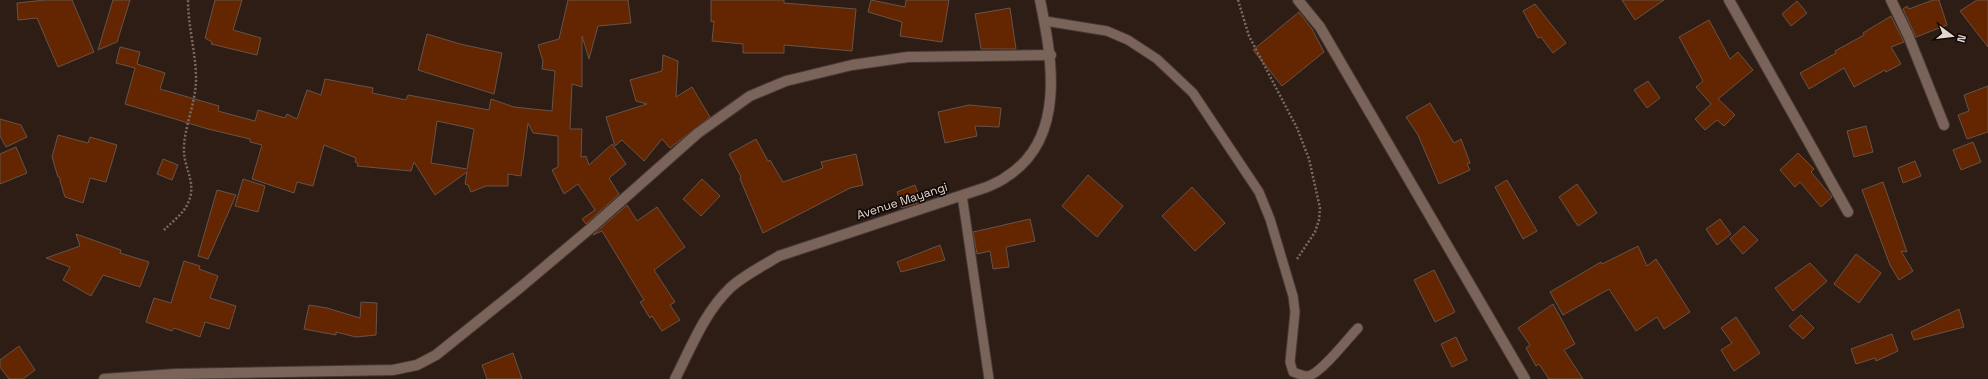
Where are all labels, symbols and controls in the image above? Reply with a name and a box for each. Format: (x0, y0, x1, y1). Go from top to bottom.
north arrow (1932, 16, 1972, 56)
text: N (1954, 33, 1969, 44)
street label: Avenue Mayangi (854, 179, 950, 223)

